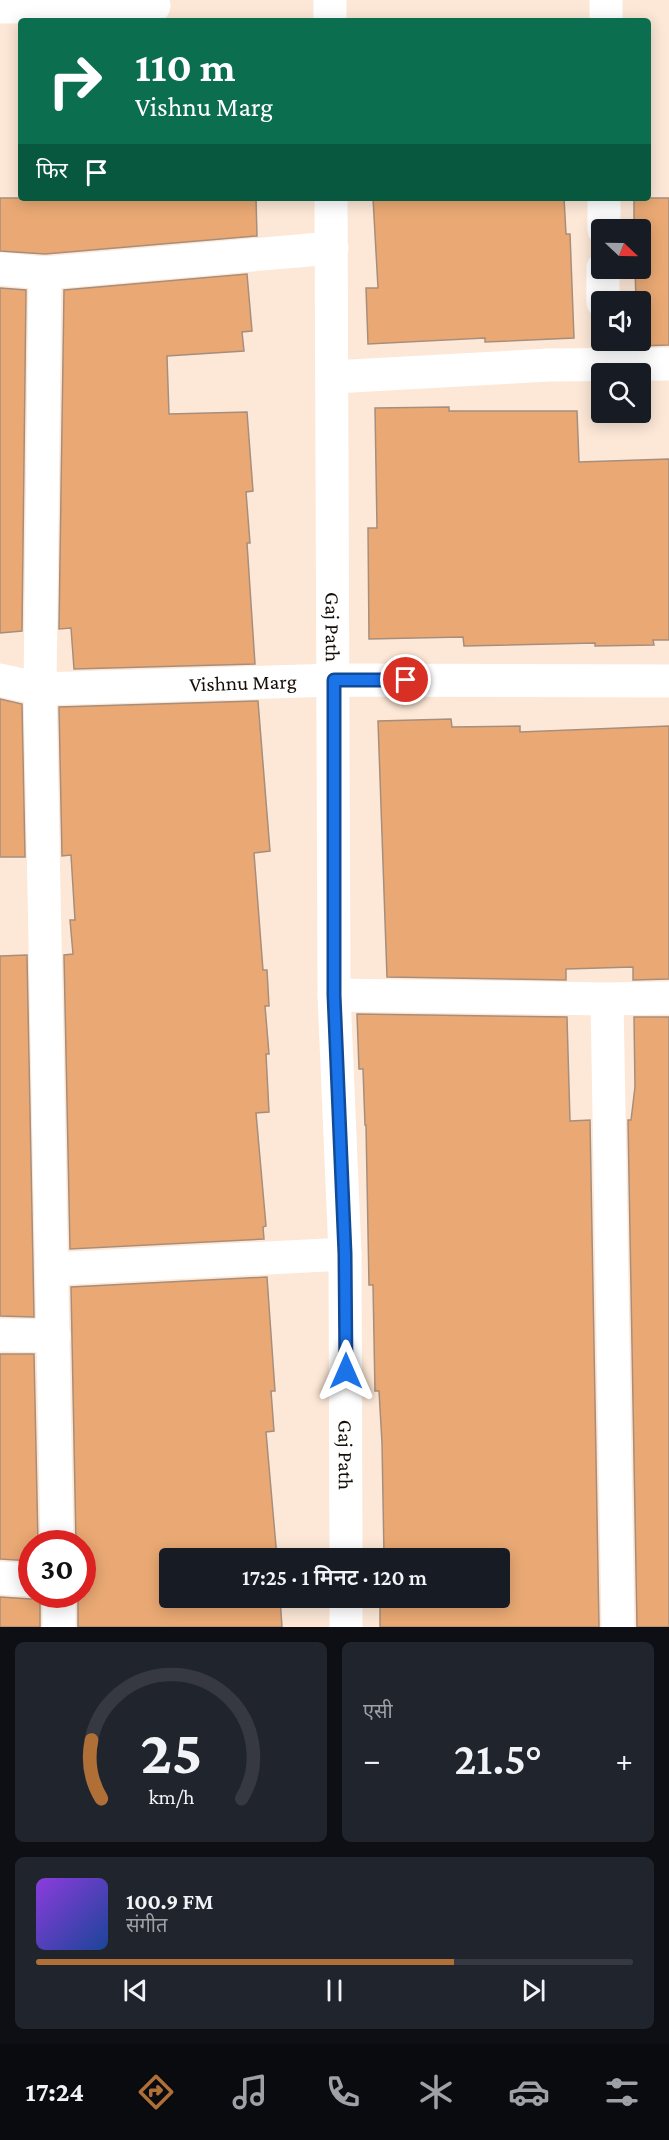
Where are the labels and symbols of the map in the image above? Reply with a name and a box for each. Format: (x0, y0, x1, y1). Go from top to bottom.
north arrow (591, 219, 651, 279)
street label: Gaj Path (320, 592, 345, 662)
pin (380, 654, 431, 705)
street label: Vishnu Marg (189, 669, 297, 696)
position arrow (314, 1339, 378, 1403)
street label: Gaj Path (334, 1420, 358, 1490)
speed limit sign: 30 (18, 1530, 96, 1608)

